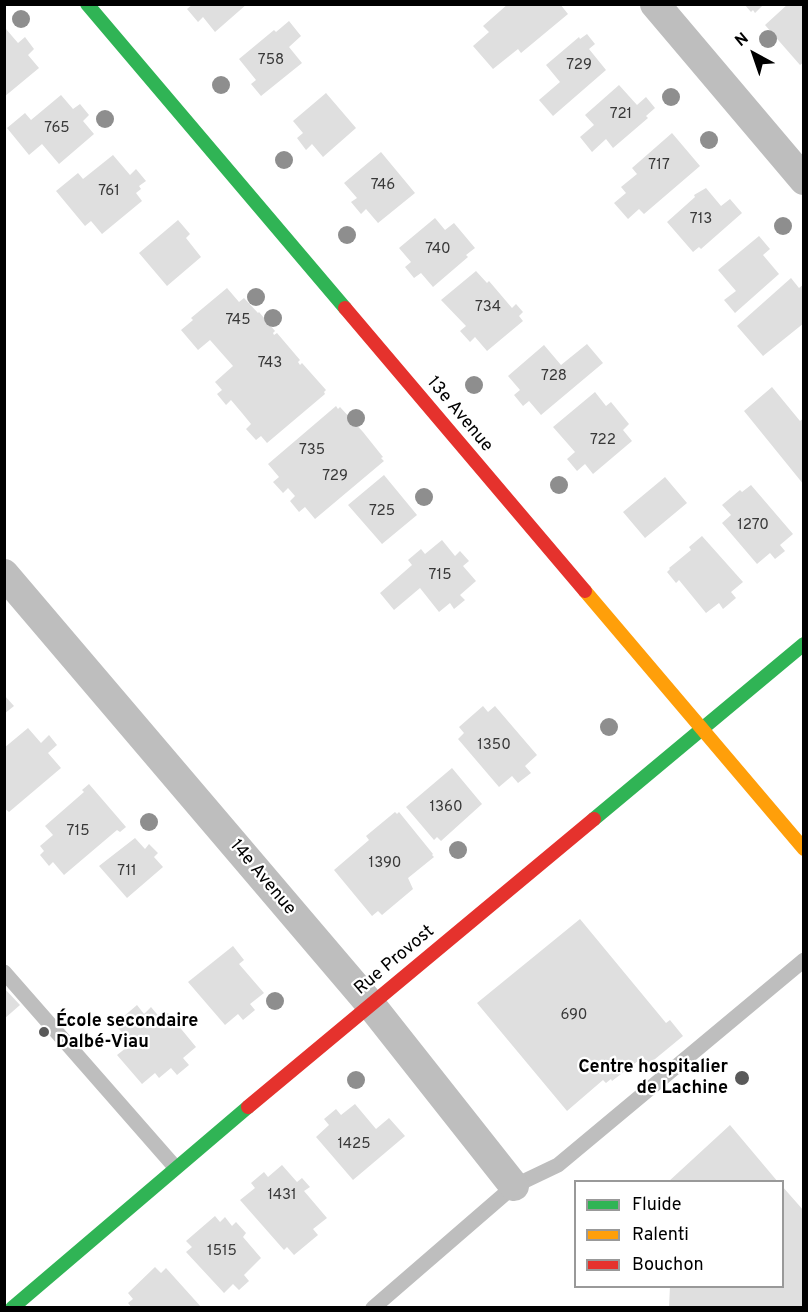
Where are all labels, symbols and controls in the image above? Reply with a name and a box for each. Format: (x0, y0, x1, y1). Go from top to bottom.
north arrow (724, 24, 784, 84)
text: N (732, 29, 753, 52)
house number: 758 (258, 52, 284, 70)
house number: 729 (566, 57, 592, 75)
house number: 721 (610, 106, 632, 124)
house number: 765 (44, 120, 70, 138)
house number: 717 (648, 157, 670, 175)
house number: 746 (371, 177, 395, 195)
house number: 761 (98, 183, 120, 201)
house number: 713 (690, 211, 712, 229)
house number: 740 (425, 241, 451, 259)
house number: 734 (475, 299, 501, 317)
house number: 745 (226, 312, 250, 330)
house number: 743 (258, 355, 282, 373)
house number: 728 (541, 368, 567, 386)
street label: 13e Avenue (421, 373, 497, 457)
house number: 722 (590, 432, 616, 450)
house number: 735 (299, 442, 325, 460)
house number: 729 (322, 468, 348, 486)
house number: 725 (369, 503, 395, 521)
house number: 1270 (737, 517, 769, 535)
house number: 715 (428, 567, 452, 585)
house number: 1350 (477, 737, 511, 755)
house number: 1360 (429, 799, 463, 817)
house number: 715 (66, 823, 90, 841)
street label: 14e Avenue (224, 836, 300, 920)
house number: 1390 (369, 855, 401, 873)
house number: 711 (117, 863, 137, 881)
street label: Rue Provost (351, 921, 439, 1001)
house number: 690 (561, 1007, 587, 1025)
place label: École secondaire Dalbé-Viau (56, 1011, 198, 1054)
marker: École secondaire Dalbé-Viau (37, 1025, 51, 1039)
place label: Centre hospitalier de Lachine (578, 1057, 728, 1100)
marker: Centre hospitalier de Lachine (733, 1069, 751, 1087)
house number: 1425 (337, 1136, 371, 1154)
legend (574, 1180, 784, 1288)
house number: 1431 (267, 1187, 297, 1205)
text: Fluide (632, 1194, 681, 1217)
text: Ralenti (632, 1224, 689, 1247)
house number: 1515 (207, 1243, 237, 1261)
text: Bouchon (632, 1254, 704, 1277)

